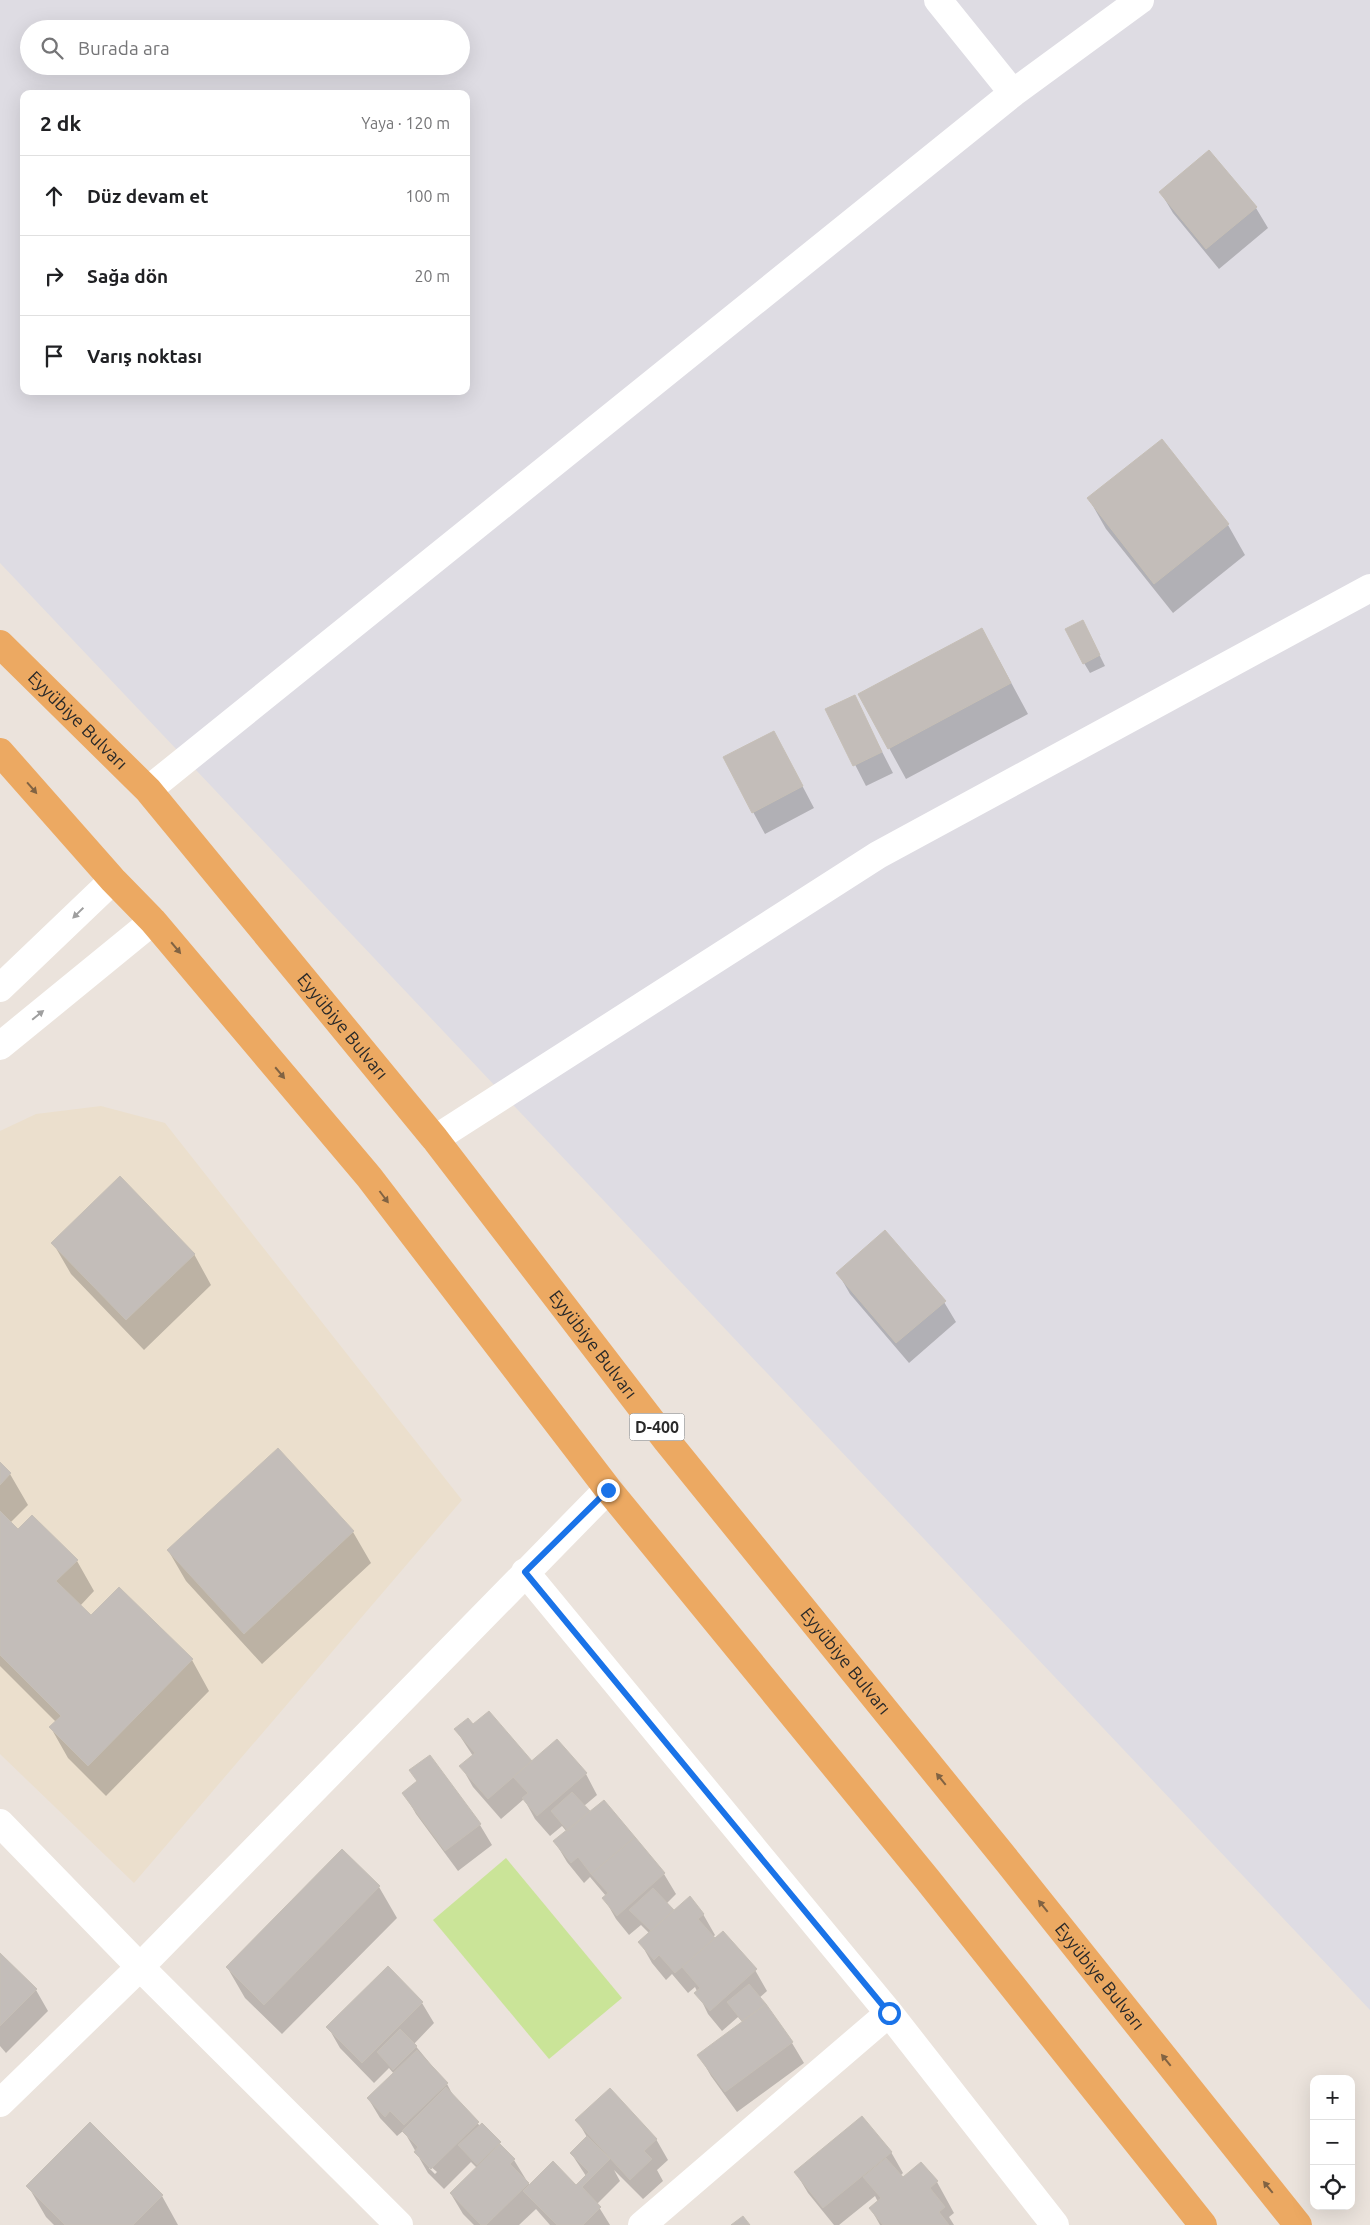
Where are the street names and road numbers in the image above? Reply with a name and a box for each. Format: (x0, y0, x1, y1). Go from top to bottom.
street label: Eyyübiye Bulvarı (25, 667, 132, 773)
street label: Eyyübiye Bulvarı (294, 969, 393, 1083)
street label: Eyyübiye Bulvarı (546, 1286, 642, 1402)
road number: D-400 (630, 1414, 684, 1440)
street label: Eyyübiye Bulvarı (797, 1603, 895, 1718)
street label: Eyyübiye Bulvarı (1052, 1919, 1149, 2033)

